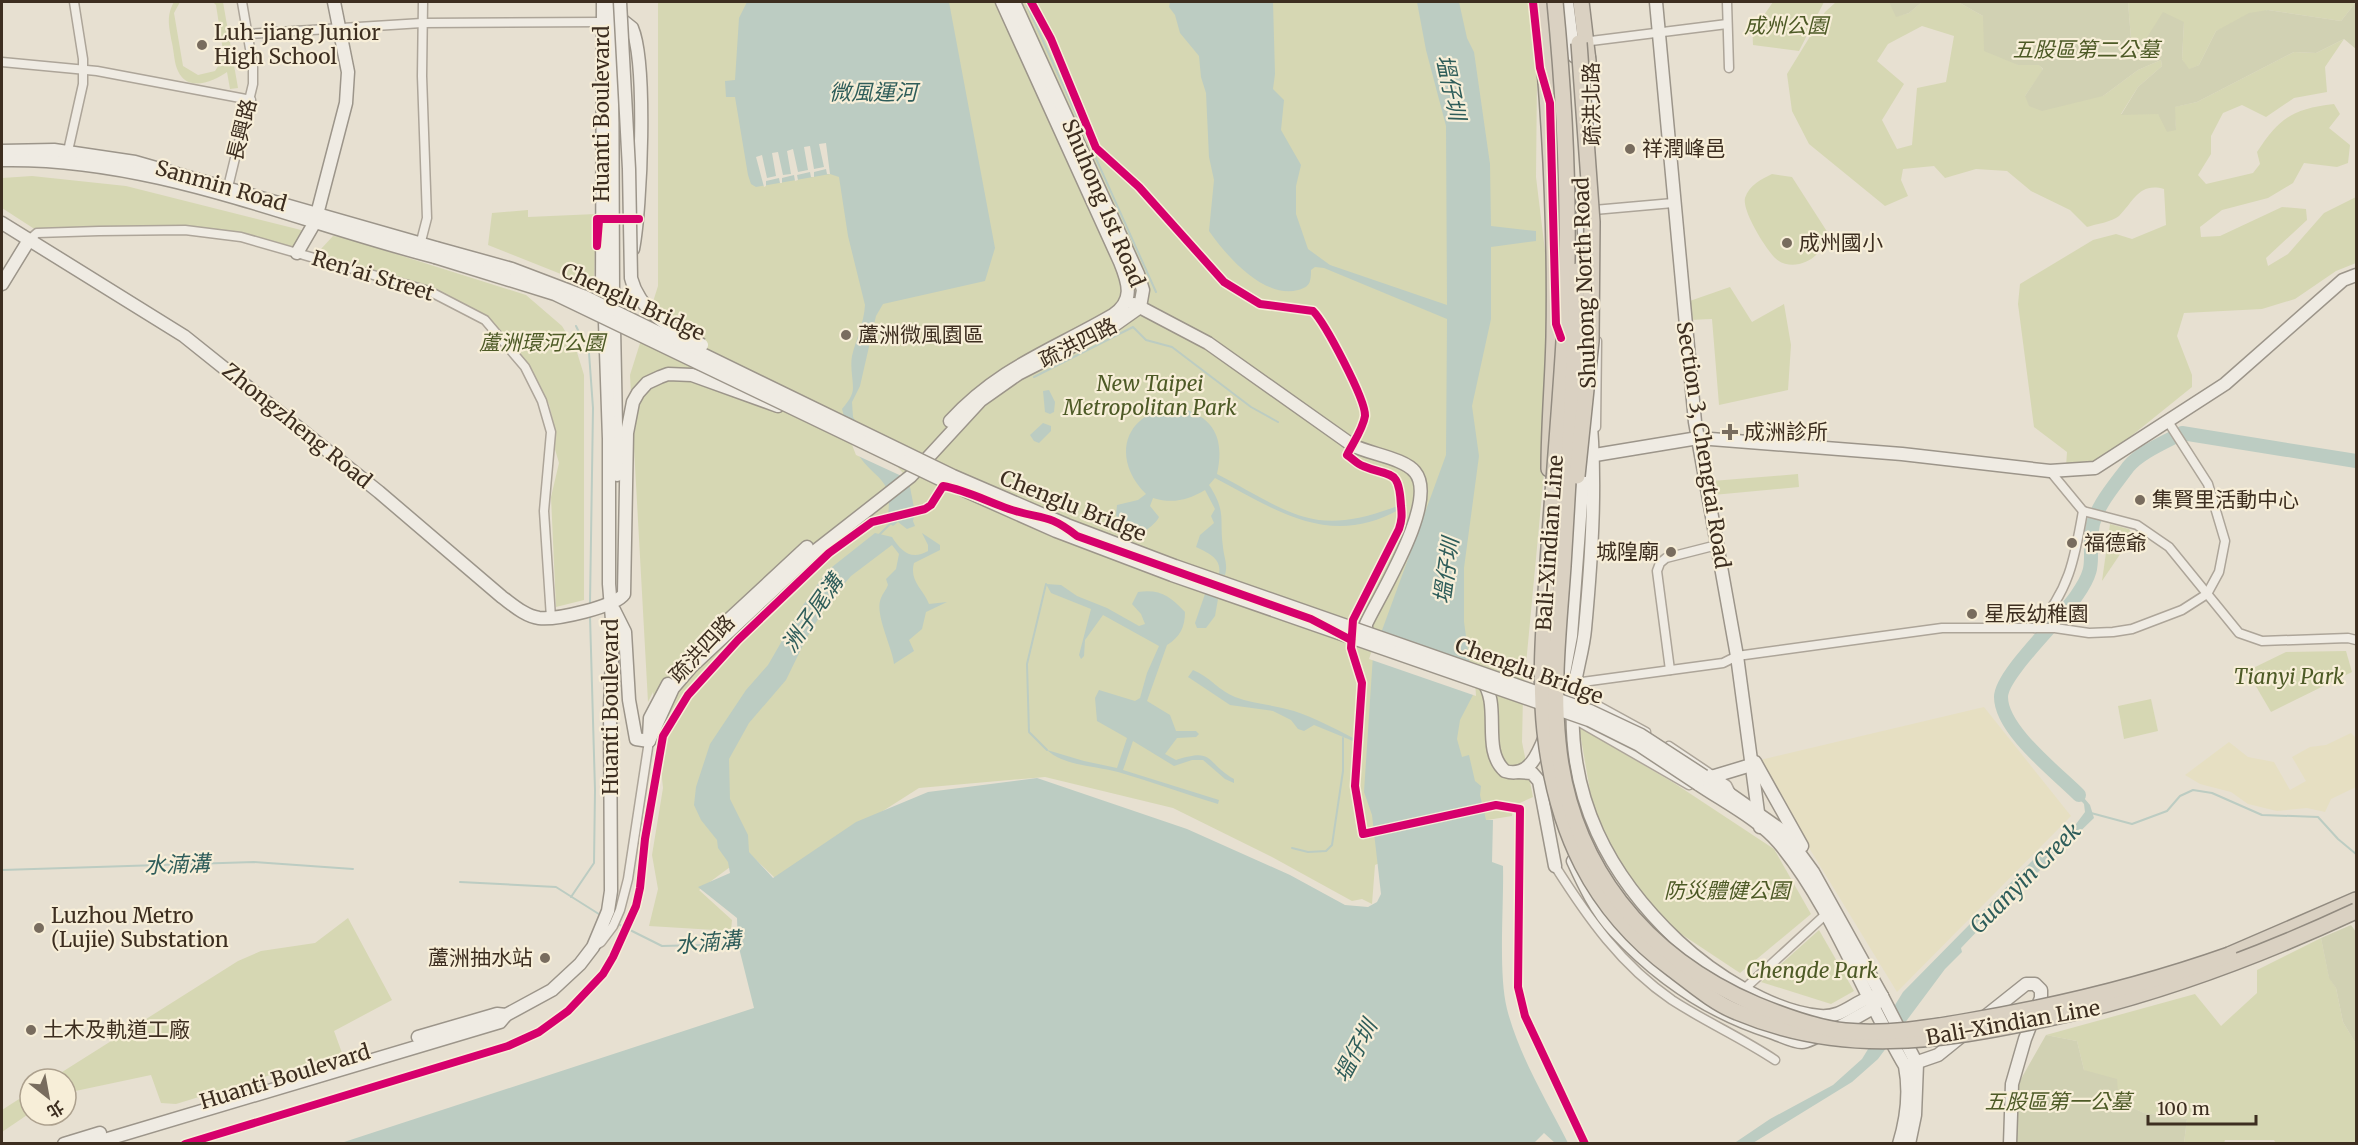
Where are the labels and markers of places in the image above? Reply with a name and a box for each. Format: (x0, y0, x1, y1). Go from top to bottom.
place label: Luh-jiang Junior High School (214, 19, 381, 70)
marker: Luh-jiang Junior High School (195, 38, 209, 52)
place label: 祥潤峰邑 (1642, 135, 1726, 162)
marker: 祥潤峰邑 (1623, 142, 1637, 156)
place label: 成州國小 (1799, 229, 1883, 256)
marker: 成州國小 (1780, 236, 1794, 250)
place label: 蘆洲微風園區 (858, 321, 984, 348)
marker: 蘆洲微風園區 (839, 328, 853, 342)
place label: 成洲診所 (1744, 418, 1828, 445)
marker: 成洲診所 (1721, 423, 1739, 441)
place label: 集賢里活動中心 (2152, 486, 2299, 513)
marker: 集賢里活動中心 (2133, 493, 2147, 507)
place label: 福德爺 (2084, 529, 2147, 556)
marker: 福德爺 (2065, 536, 2079, 550)
place label: 城隍廟 (1596, 538, 1659, 565)
marker: 城隍廟 (1664, 545, 1678, 559)
place label: 星辰幼稚園 (1984, 600, 2089, 627)
marker: 星辰幼稚園 (1965, 607, 1979, 621)
place label: Luzhou Metro (Lujie) Substation (51, 902, 229, 953)
marker: Luzhou Metro (Lujie) Substation (32, 921, 46, 935)
place label: 蘆洲抽水站 (428, 944, 533, 971)
marker: 蘆洲抽水站 (538, 951, 552, 965)
place label: 土木及軌道工廠 (43, 1016, 190, 1043)
marker: 土木及軌道工廠 (24, 1023, 38, 1037)

